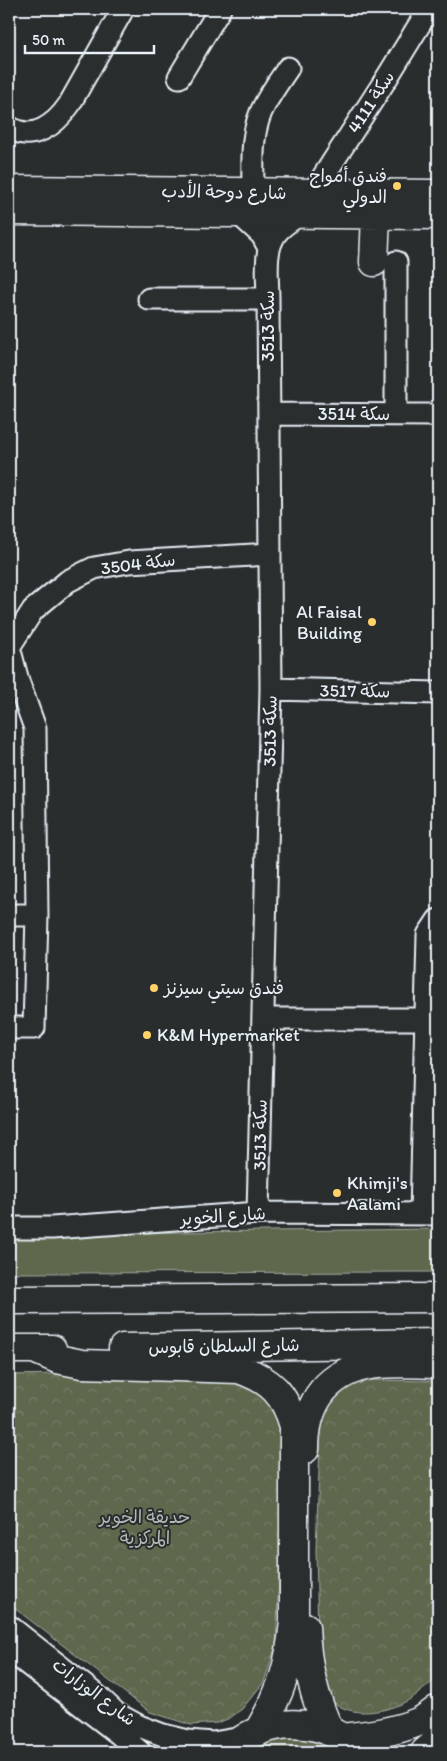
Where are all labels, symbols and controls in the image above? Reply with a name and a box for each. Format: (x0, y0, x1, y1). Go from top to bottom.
scale bar (25, 22, 154, 54)
text: 50 m (32, 31, 65, 49)
street label: سكة 4111 (343, 67, 399, 137)
place label: فندق أمواج الدولي (309, 165, 387, 213)
street label: شارع دوحة الأدب (161, 179, 287, 205)
marker: فندق أمواج الدولي (391, 180, 403, 192)
street label: سكة 3513 (257, 290, 279, 362)
street label: سكة 3514 (318, 403, 390, 425)
street label: سكة 3504 (99, 548, 177, 580)
place label: Al Faisal Building (296, 601, 363, 644)
marker: Al Faisal Building (366, 616, 378, 628)
street label: سكة 3517 (320, 679, 390, 703)
street label: سكة 3513 (258, 695, 282, 767)
place label: فندق سيتي سيزنز (162, 977, 284, 1004)
marker: فندق سيتي سيزنز (148, 982, 160, 994)
place label: K&M Hypermarket (157, 1024, 300, 1046)
marker: K&M Hypermarket (141, 1029, 153, 1041)
street label: سكة 3513 (248, 1099, 272, 1171)
place label: Khimji's Aalami (347, 1172, 408, 1215)
marker: Khimji's Aalami (331, 1187, 343, 1199)
street label: شارع الخوير (177, 1202, 267, 1231)
street label: شارع السلطان قابوس (148, 1334, 300, 1359)
park label: حديقة الخوير المركزية (98, 1506, 190, 1549)
street label: شارع الوزارات (47, 1653, 140, 1731)

